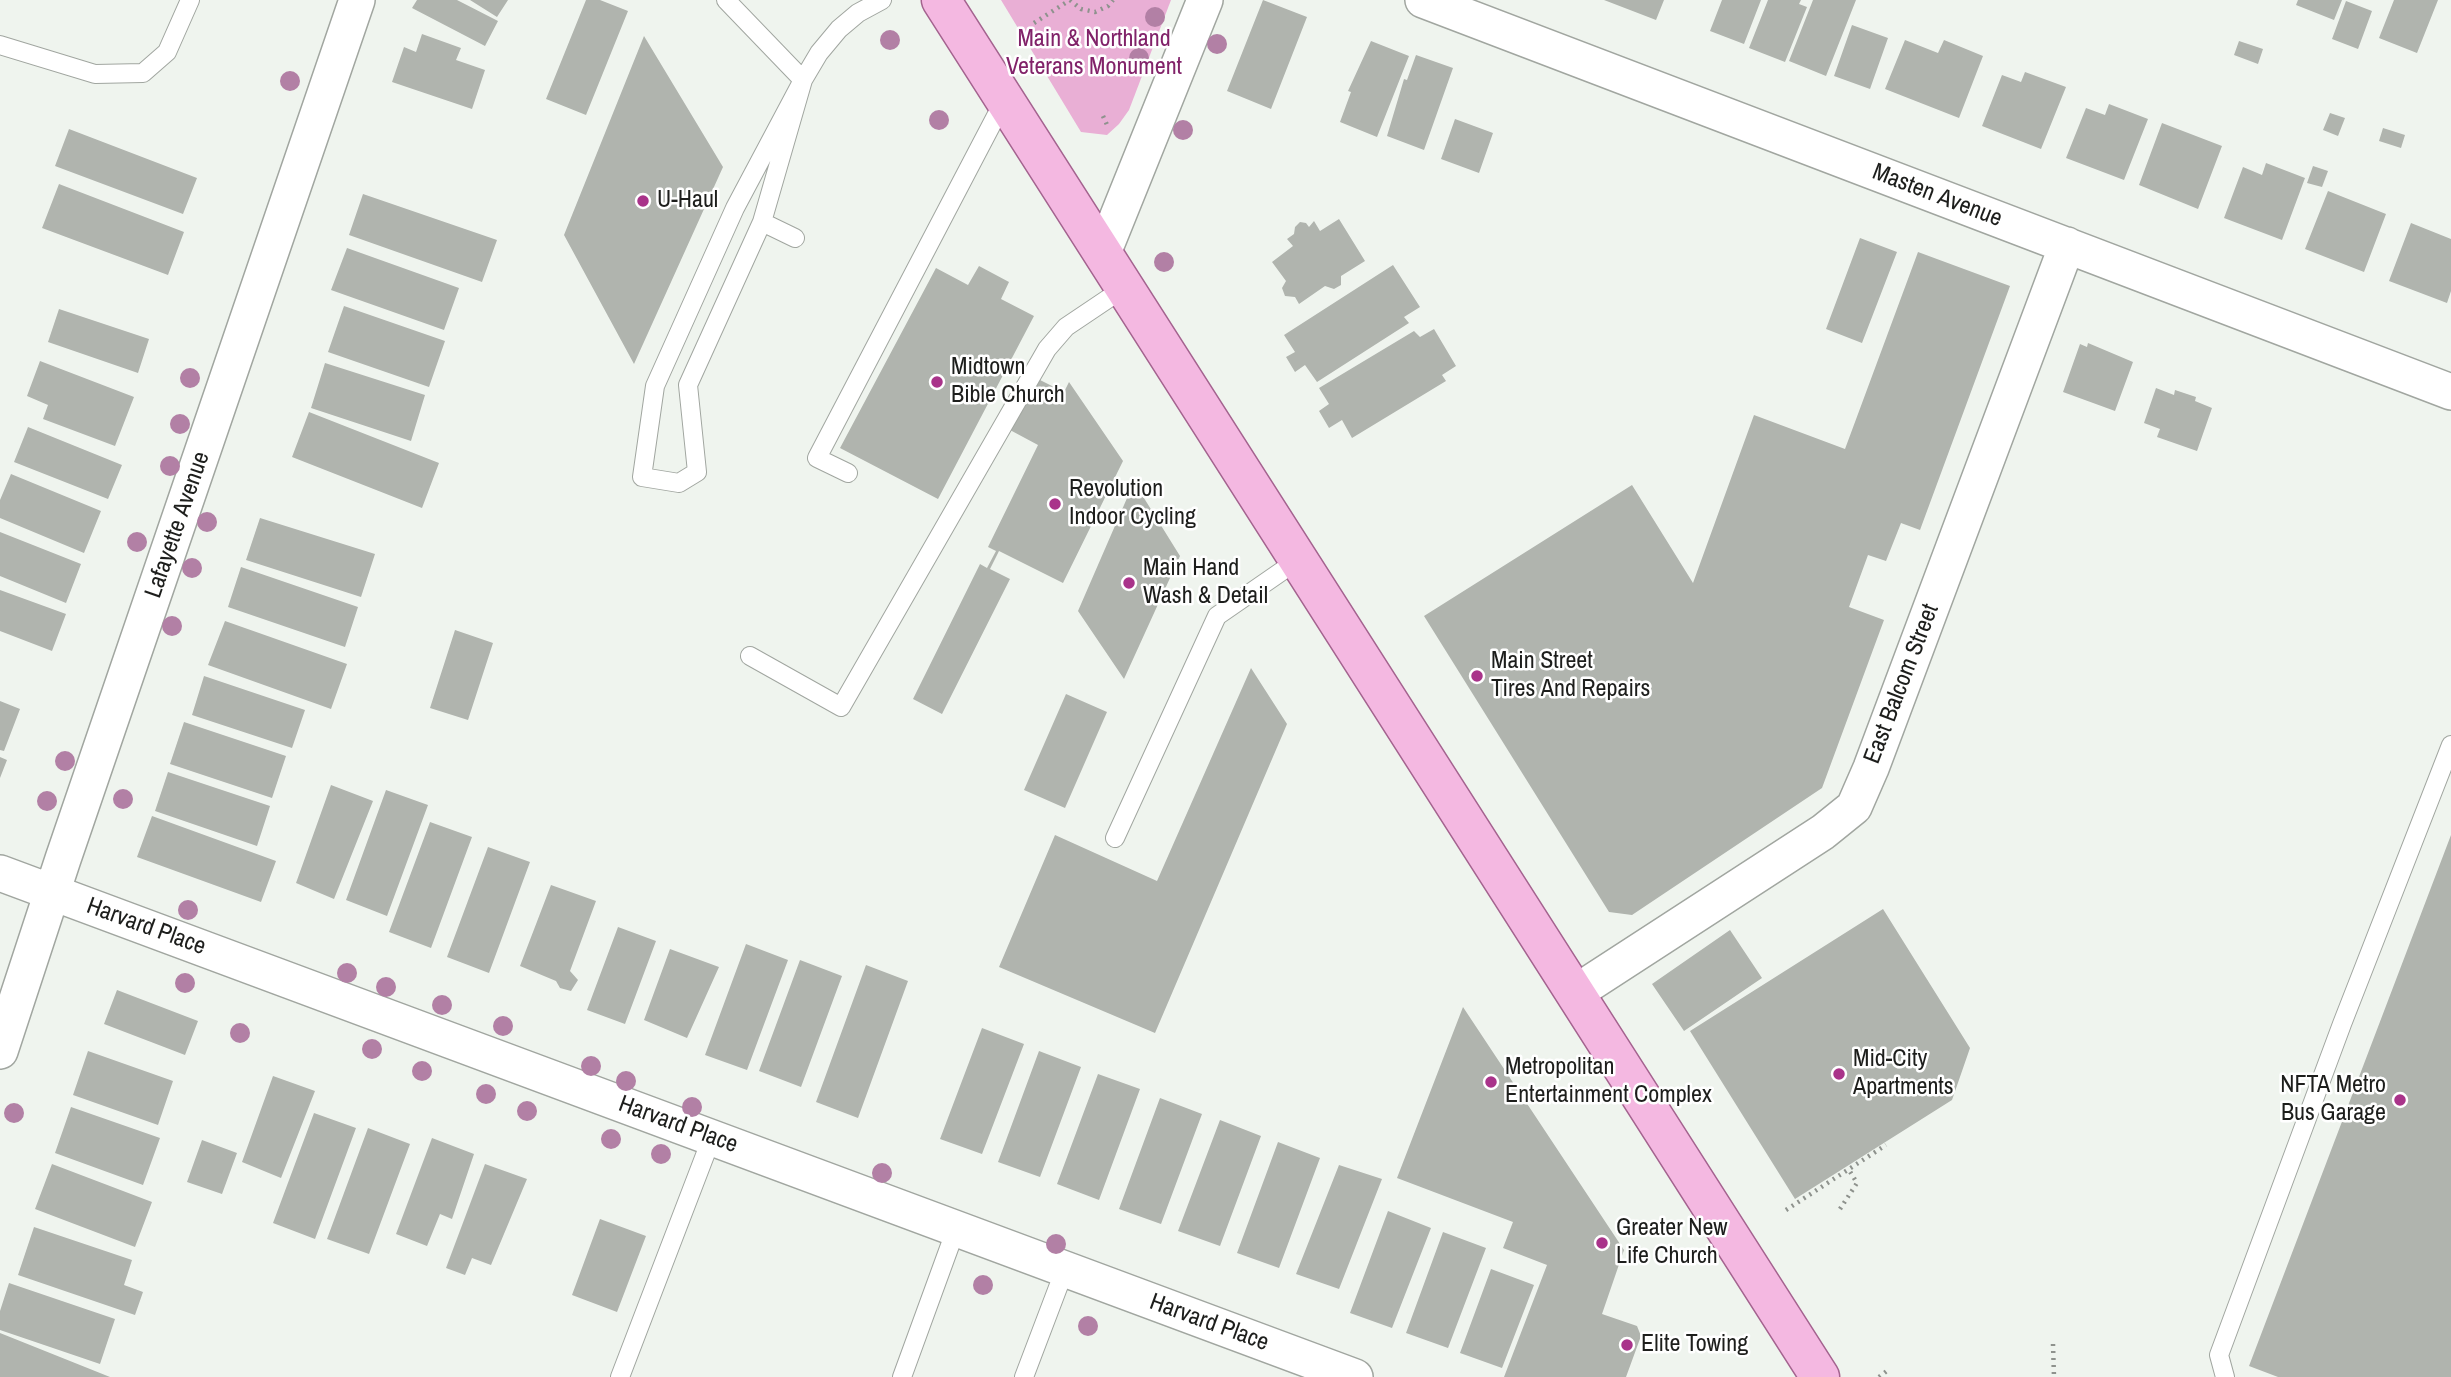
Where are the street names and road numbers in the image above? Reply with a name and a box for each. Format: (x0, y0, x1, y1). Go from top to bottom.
street label: Masten Avenue (1868, 158, 2006, 234)
street label: Lafayette Avenue (140, 448, 216, 602)
street label: East Balcom Street (1858, 600, 1946, 768)
street label: Harvard Place (82, 892, 210, 962)
street label: Harvard Place (614, 1090, 742, 1160)
street label: Harvard Place (1145, 1288, 1273, 1358)

